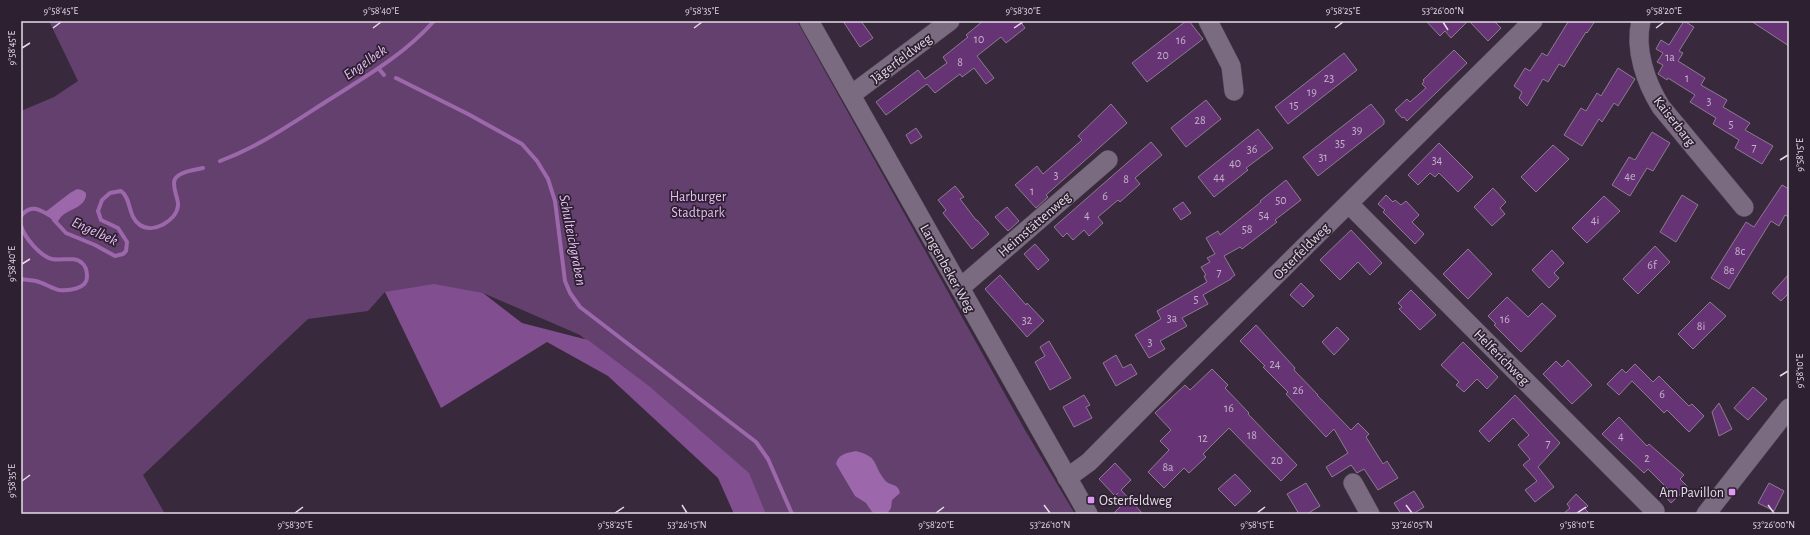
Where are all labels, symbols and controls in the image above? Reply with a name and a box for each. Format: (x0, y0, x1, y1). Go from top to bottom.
text: 9°58'45"E (44, 6, 79, 16)
text: 9°58'40"E (363, 6, 399, 16)
text: 9°58'35"E (685, 6, 719, 16)
text: 9°58'30"E (1005, 6, 1041, 16)
text: 9°58'25"E (1326, 6, 1360, 16)
text: 53°26'00"N (1422, 6, 1464, 16)
text: 9°58'20"E (1646, 6, 1682, 16)
text: 9°58'45"E (7, 30, 17, 65)
street label: Jägerfeldweg (869, 31, 935, 86)
house number: 10 (974, 33, 984, 45)
house number: 16 (1176, 34, 1186, 46)
water label: Engelbek (341, 42, 390, 83)
house number: 20 (1157, 49, 1169, 61)
house number: 1a (1665, 51, 1675, 63)
house number: 8 (957, 56, 963, 68)
house number: 23 (1324, 72, 1334, 84)
house number: 1 (1685, 72, 1689, 84)
house number: 19 (1307, 86, 1317, 98)
street label: Kaiserbarg (1651, 94, 1698, 149)
house number: 3 (1707, 95, 1712, 107)
house number: 15 (1289, 99, 1299, 111)
house number: 28 (1194, 114, 1206, 126)
house number: 5 (1728, 118, 1734, 130)
house number: 39 (1352, 124, 1363, 136)
house number: 35 (1335, 137, 1345, 149)
text: 9°58'15"E (1795, 138, 1805, 172)
house number: 7 (1751, 141, 1757, 153)
house number: 36 (1247, 143, 1258, 155)
house number: 31 (1318, 151, 1328, 163)
house number: 34 (1432, 154, 1443, 166)
house number: 40 (1229, 157, 1241, 169)
house number: 3 (1054, 169, 1059, 181)
house number: 4e (1624, 170, 1636, 182)
house number: 44 (1213, 171, 1225, 183)
house number: 8 (1123, 173, 1129, 185)
house number: 1 (1030, 185, 1034, 197)
park label: Harburger Stadtpark (670, 190, 727, 220)
street label: Heimstättenweg (996, 190, 1074, 260)
house number: 6 (1102, 190, 1108, 202)
water label: Schulteichgraben (556, 193, 589, 287)
house number: 50 (1275, 194, 1287, 206)
house number: 4 (1084, 209, 1090, 221)
house number: 54 (1259, 209, 1270, 221)
water label: Engelbek (69, 214, 120, 249)
house number: 4i (1591, 214, 1599, 226)
street label: Osterfeldweg (1271, 221, 1333, 282)
street label: Langenbeker Weg (917, 222, 977, 315)
house number: 58 (1242, 223, 1253, 235)
house number: 8c (1735, 245, 1746, 257)
text: 9°58'40"E (7, 246, 17, 282)
house number: 6f (1647, 259, 1658, 271)
house number: 8e (1723, 264, 1735, 276)
house number: 7 (1216, 266, 1222, 278)
house number: 5 (1193, 293, 1199, 305)
house number: 3a (1167, 312, 1178, 324)
house number: 16 (1500, 313, 1510, 325)
house number: 32 (1022, 314, 1033, 326)
house number: 8i (1697, 320, 1705, 332)
street label: Helferichweg (1471, 327, 1532, 388)
house number: 3 (1148, 336, 1153, 348)
text: 9°58'10"E (1795, 354, 1805, 388)
house number: 24 (1269, 358, 1281, 370)
house number: 26 (1292, 384, 1304, 396)
house number: 6 (1659, 388, 1665, 400)
house number: 16 (1224, 402, 1234, 414)
house number: 18 (1247, 429, 1257, 441)
house number: 4 (1618, 430, 1624, 442)
house number: 12 (1198, 432, 1208, 444)
house number: 7 (1545, 437, 1551, 449)
house number: 2 (1644, 452, 1650, 464)
house number: 20 (1271, 454, 1283, 466)
house number: 8a (1162, 461, 1174, 473)
text: 9°58'35"E (7, 464, 17, 498)
place label: Am Pavillon (1659, 486, 1724, 500)
marker: Am Pavillon (1727, 487, 1737, 497)
place label: Osterfeldweg (1099, 494, 1172, 508)
marker: Osterfeldweg (1086, 495, 1096, 505)
text: 9°58'30"E (277, 520, 313, 530)
text: 9°58'25"E (598, 520, 632, 530)
text: 53°26'15"N (667, 520, 707, 530)
text: 9°58'20"E (918, 520, 954, 530)
text: 53°26'10"N (1030, 520, 1070, 530)
text: 9°58'15"E (1240, 520, 1274, 530)
text: 53°26'05"N (1391, 520, 1433, 530)
text: 9°58'10"E (1560, 520, 1594, 530)
text: 53°26'00"N (1753, 520, 1795, 530)

